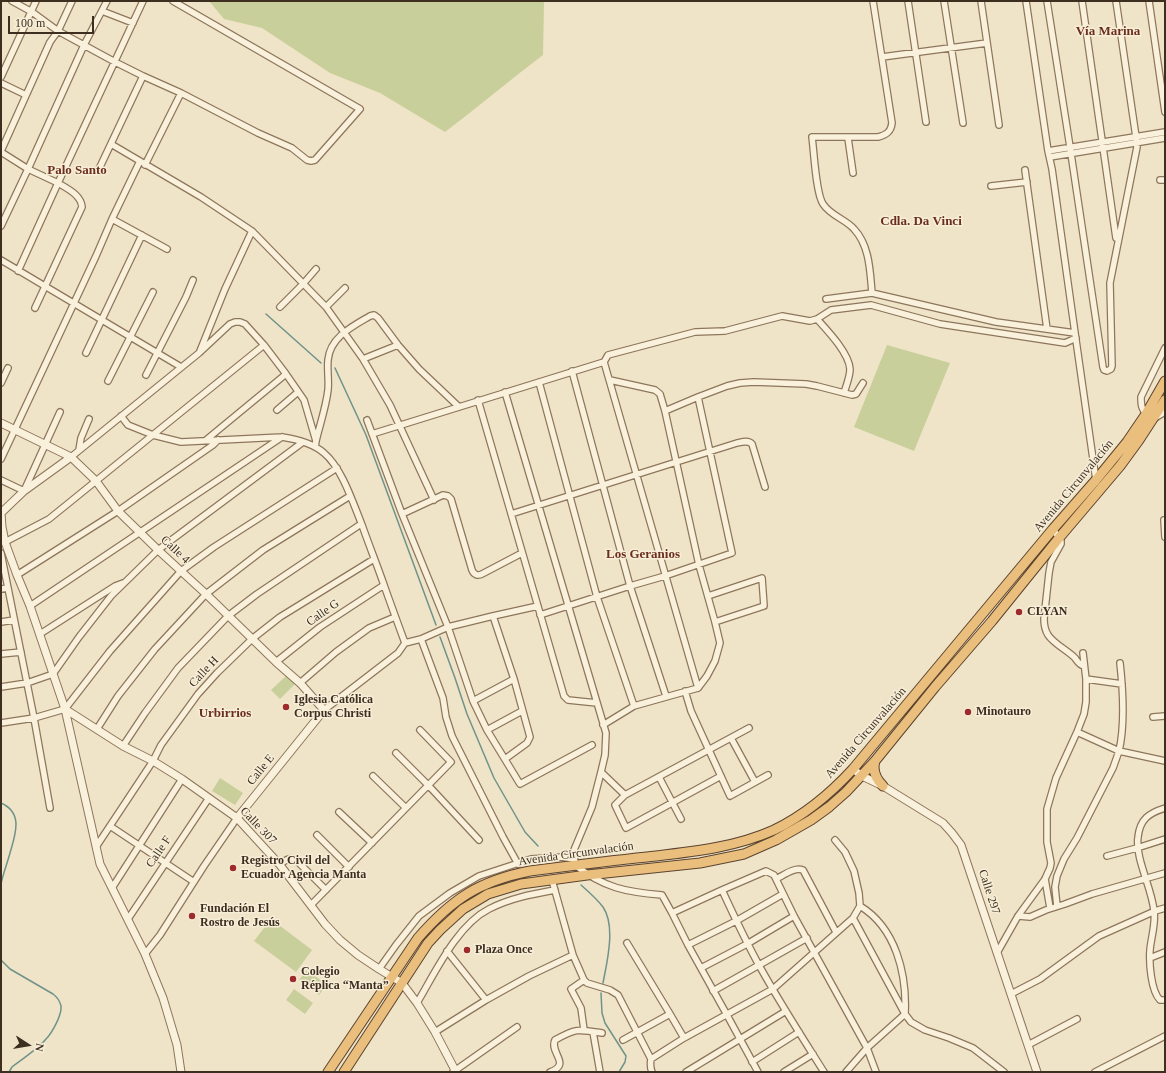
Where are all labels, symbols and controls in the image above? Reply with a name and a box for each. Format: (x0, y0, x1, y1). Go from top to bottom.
scale bar (10, 8, 96, 34)
text: 100 m (15, 16, 45, 30)
district label: Vía Marina (1076, 24, 1140, 40)
district label: Palo Santo (47, 163, 107, 179)
district label: Cdla. Da Vinci (880, 214, 962, 230)
street label: Avenida Circunvalación (1031, 437, 1117, 535)
street label: Calle 4 (158, 533, 192, 567)
district label: Los Geranios (606, 547, 680, 563)
street label: Calle G (304, 596, 342, 630)
place label: CLYAN (1027, 605, 1067, 619)
marker: CLYAN (1014, 607, 1024, 617)
street label: Calle H (186, 654, 222, 690)
street label: Avenida Circunvalación (822, 684, 910, 782)
place label: Iglesia Católica Corpus Christi (294, 693, 373, 721)
marker: Iglesia Católica Corpus Christi (281, 702, 291, 712)
place label: Minotauro (976, 705, 1031, 719)
district label: Urbirrios (199, 706, 251, 722)
marker: Minotauro (963, 707, 973, 717)
street label: Calle E (244, 752, 278, 788)
street label: Calle 307 (237, 804, 279, 848)
street label: Calle F (143, 833, 175, 871)
street label: Avenida Circunvalación (518, 839, 634, 869)
place label: Registro Civil del Ecuador Agencia Manta (241, 854, 366, 882)
marker: Registro Civil del Ecuador Agencia Manta (228, 863, 238, 873)
street label: Calle 297 (975, 868, 1003, 916)
place label: Fundación El Rostro de Jesús (200, 902, 280, 930)
marker: Fundación El Rostro de Jesús (187, 911, 197, 921)
place label: Plaza Once (475, 943, 533, 957)
marker: Plaza Once (462, 945, 472, 955)
place label: Colegio Réplica “Manta” (301, 965, 389, 993)
marker: Colegio Réplica “Manta” (288, 974, 298, 984)
north arrow (8, 1025, 48, 1065)
text: N (33, 1042, 46, 1053)

